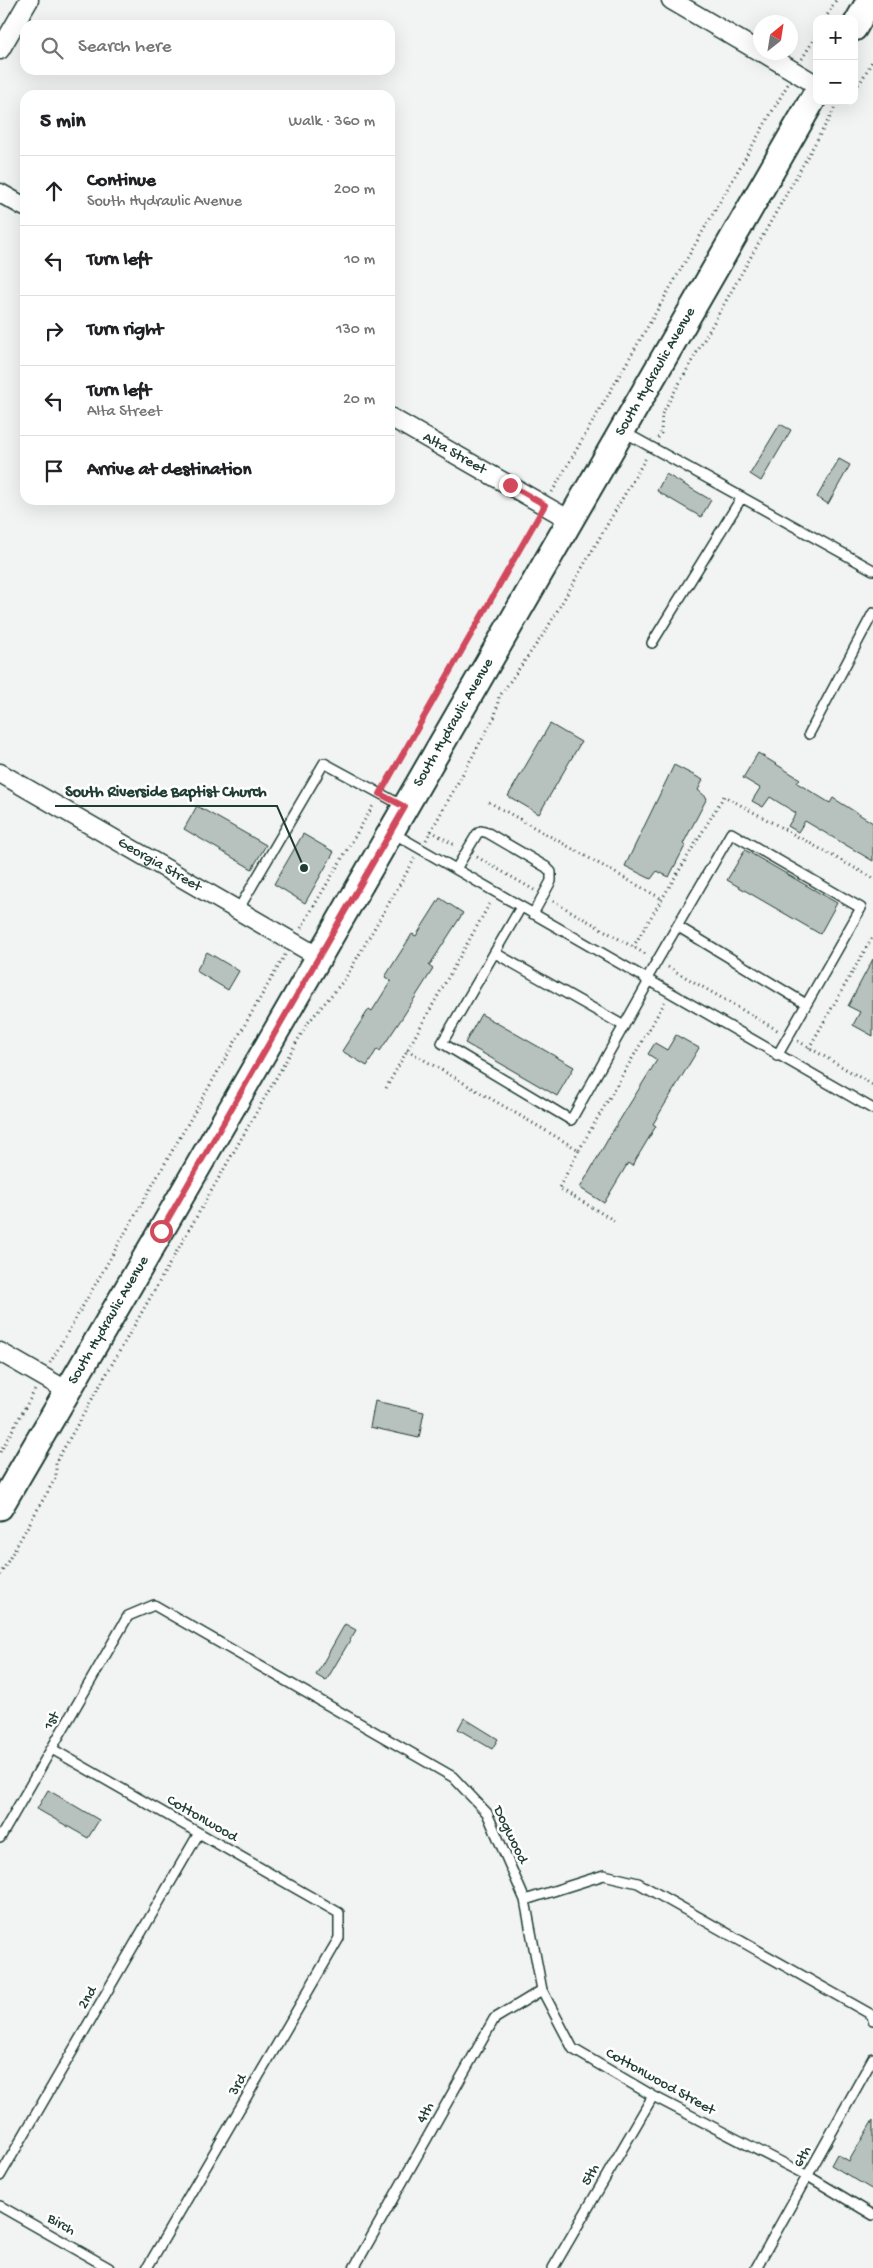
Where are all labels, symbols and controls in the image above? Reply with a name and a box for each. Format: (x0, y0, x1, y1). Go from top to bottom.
north arrow (753, 15, 798, 60)
map controls (813, 15, 858, 105)
button: + (813, 15, 858, 60)
search box (20, 20, 395, 75)
icon: search (38, 34, 66, 62)
text: Search here (78, 36, 172, 59)
button: − (813, 60, 858, 105)
text: 5 min (40, 110, 85, 135)
text: Walk · 360 m (289, 113, 375, 132)
text: Continue (87, 170, 156, 193)
icon: ahead (40, 177, 68, 205)
text: 200 m (334, 181, 375, 200)
text: South Hydraulic Avenue (87, 193, 242, 212)
icon: left (40, 247, 68, 275)
text: Turn left (87, 249, 151, 272)
text: 10 m (344, 251, 375, 270)
street label: South Hydraulic Avenue (612, 304, 700, 439)
icon: right (40, 317, 68, 345)
text: Turn right (87, 319, 163, 342)
text: 130 m (336, 321, 375, 340)
text: Turn left (87, 380, 151, 403)
icon: left (40, 387, 68, 415)
text: 20 m (343, 391, 375, 410)
text: Alta Street (87, 403, 162, 422)
street label: Alta Street (419, 429, 491, 480)
icon: arrive (40, 457, 68, 485)
text: Arrive at destination (87, 459, 251, 482)
route end (499, 474, 522, 497)
street label: South Hydraulic Avenue (410, 655, 498, 790)
callout: South Riverside Baptist Church (55, 775, 277, 806)
text: South Riverside Baptist Church (65, 784, 267, 803)
street label: Georgia Street (114, 834, 206, 897)
route start (150, 1220, 173, 1243)
street label: South Hydraulic Avenue (64, 1253, 153, 1388)
street label: 1st (39, 1707, 65, 1734)
street label: Cottonwood (163, 1791, 242, 1847)
street label: Dogwood (488, 1802, 532, 1868)
street label: 2nd (74, 1982, 102, 2013)
street label: Cottonwood Street (602, 2044, 720, 2121)
street label: 3rd (224, 2070, 252, 2100)
street label: 4th (413, 2099, 439, 2127)
street label: 6th (790, 2143, 816, 2171)
street label: 5th (578, 2161, 604, 2189)
street label: Birch (43, 2209, 78, 2240)

